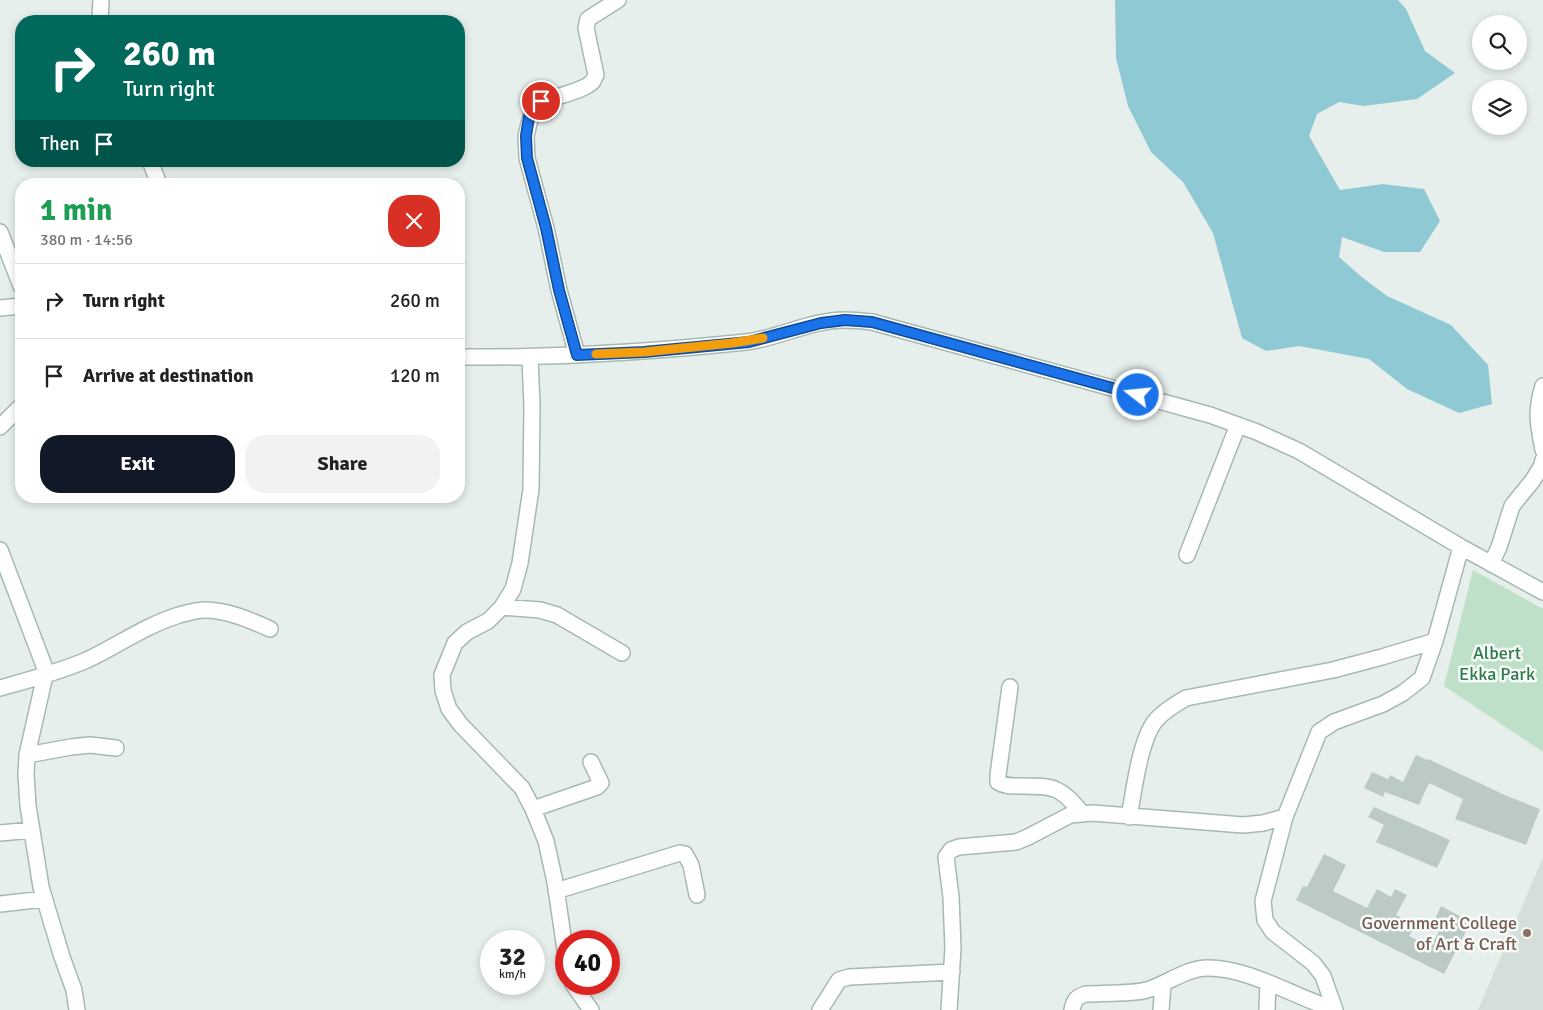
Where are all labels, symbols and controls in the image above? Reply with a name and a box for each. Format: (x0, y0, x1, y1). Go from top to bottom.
map controls (1472, 15, 1527, 135)
button: search (1472, 15, 1527, 70)
text: 260 m (123, 32, 216, 75)
icon: right (40, 35, 105, 100)
text: Turn right (123, 75, 215, 102)
pin (520, 80, 562, 122)
button: layers (1472, 80, 1527, 135)
icon: arrive (527, 87, 555, 115)
icon: arrive (90, 130, 118, 158)
text: Then (40, 132, 80, 156)
text: 1 min (40, 192, 112, 229)
button: close (388, 195, 440, 247)
text: 380 m · 14:56 (40, 230, 133, 250)
icon: right (40, 287, 68, 315)
text: Turn right (83, 289, 165, 313)
text: 260 m (390, 289, 440, 313)
icon: arrive (40, 362, 68, 390)
text: Arrive at destination (83, 364, 254, 388)
text: 120 m (390, 364, 440, 388)
position arrow (1111, 368, 1163, 420)
button: Exit (40, 435, 235, 493)
button: Share (245, 435, 440, 493)
park label: Albert Ekka Park (1459, 642, 1535, 685)
place label: Government College of Art & Craft (1362, 912, 1517, 955)
marker: Government College of Art & Craft (1521, 927, 1533, 939)
speed limit sign: 40 (555, 930, 620, 995)
text: 32 (499, 941, 526, 972)
text: km/h (499, 967, 526, 982)

